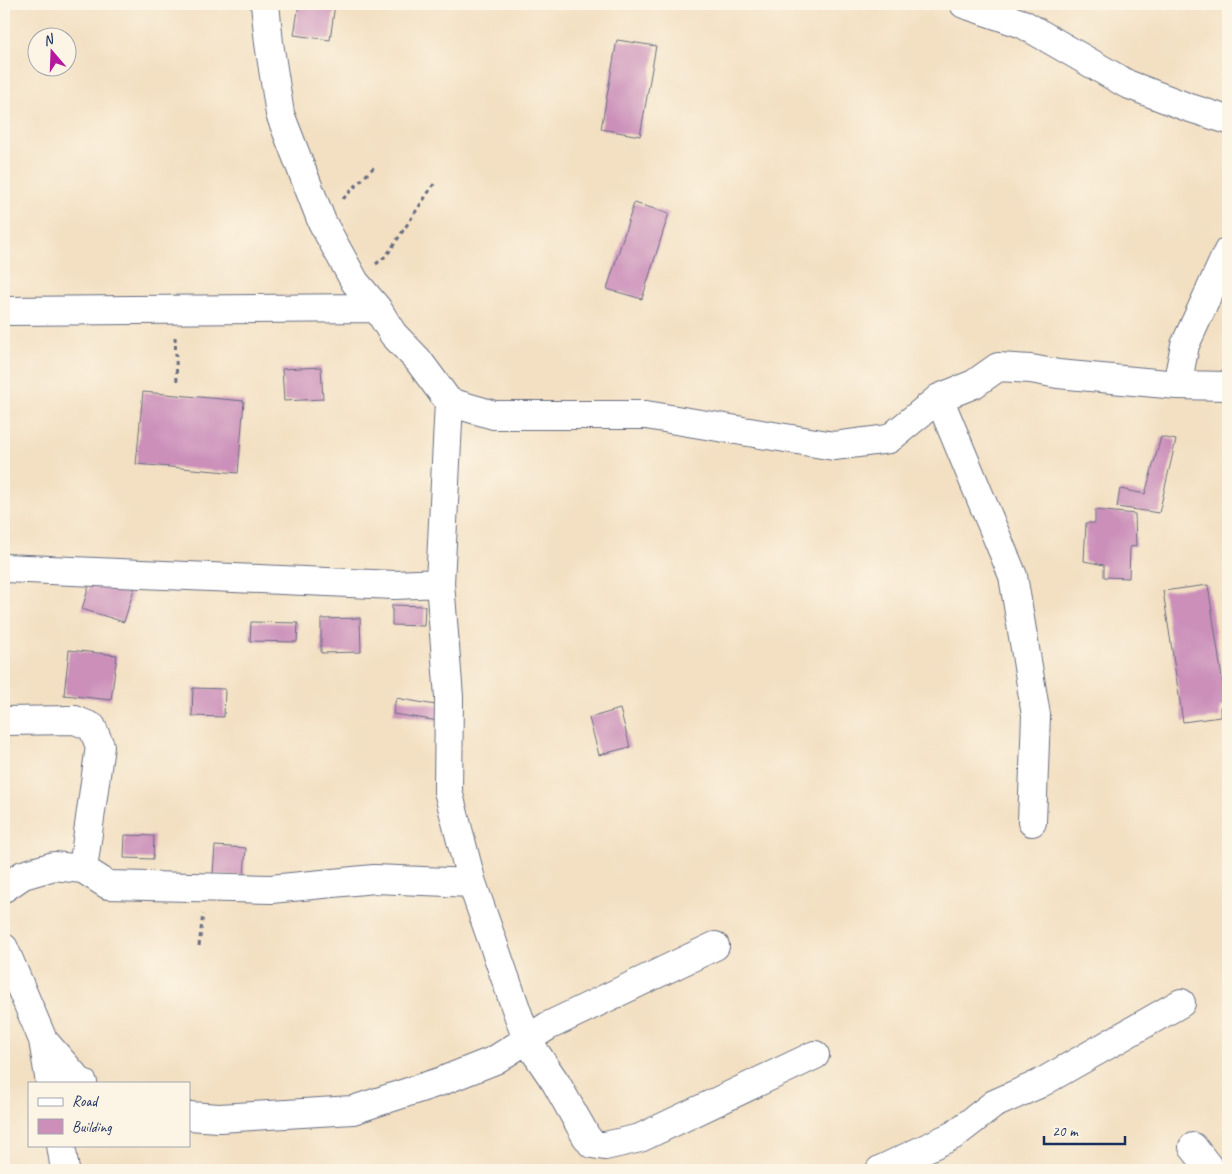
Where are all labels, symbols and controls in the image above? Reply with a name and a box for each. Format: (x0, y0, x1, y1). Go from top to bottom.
north arrow (28, 28, 78, 78)
text: N (41, 30, 57, 50)
legend (28, 1082, 190, 1146)
text: Road (72, 1092, 99, 1111)
scale bar (1044, 1114, 1126, 1146)
text: Building (72, 1118, 112, 1137)
text: 20 m (1052, 1122, 1079, 1141)

